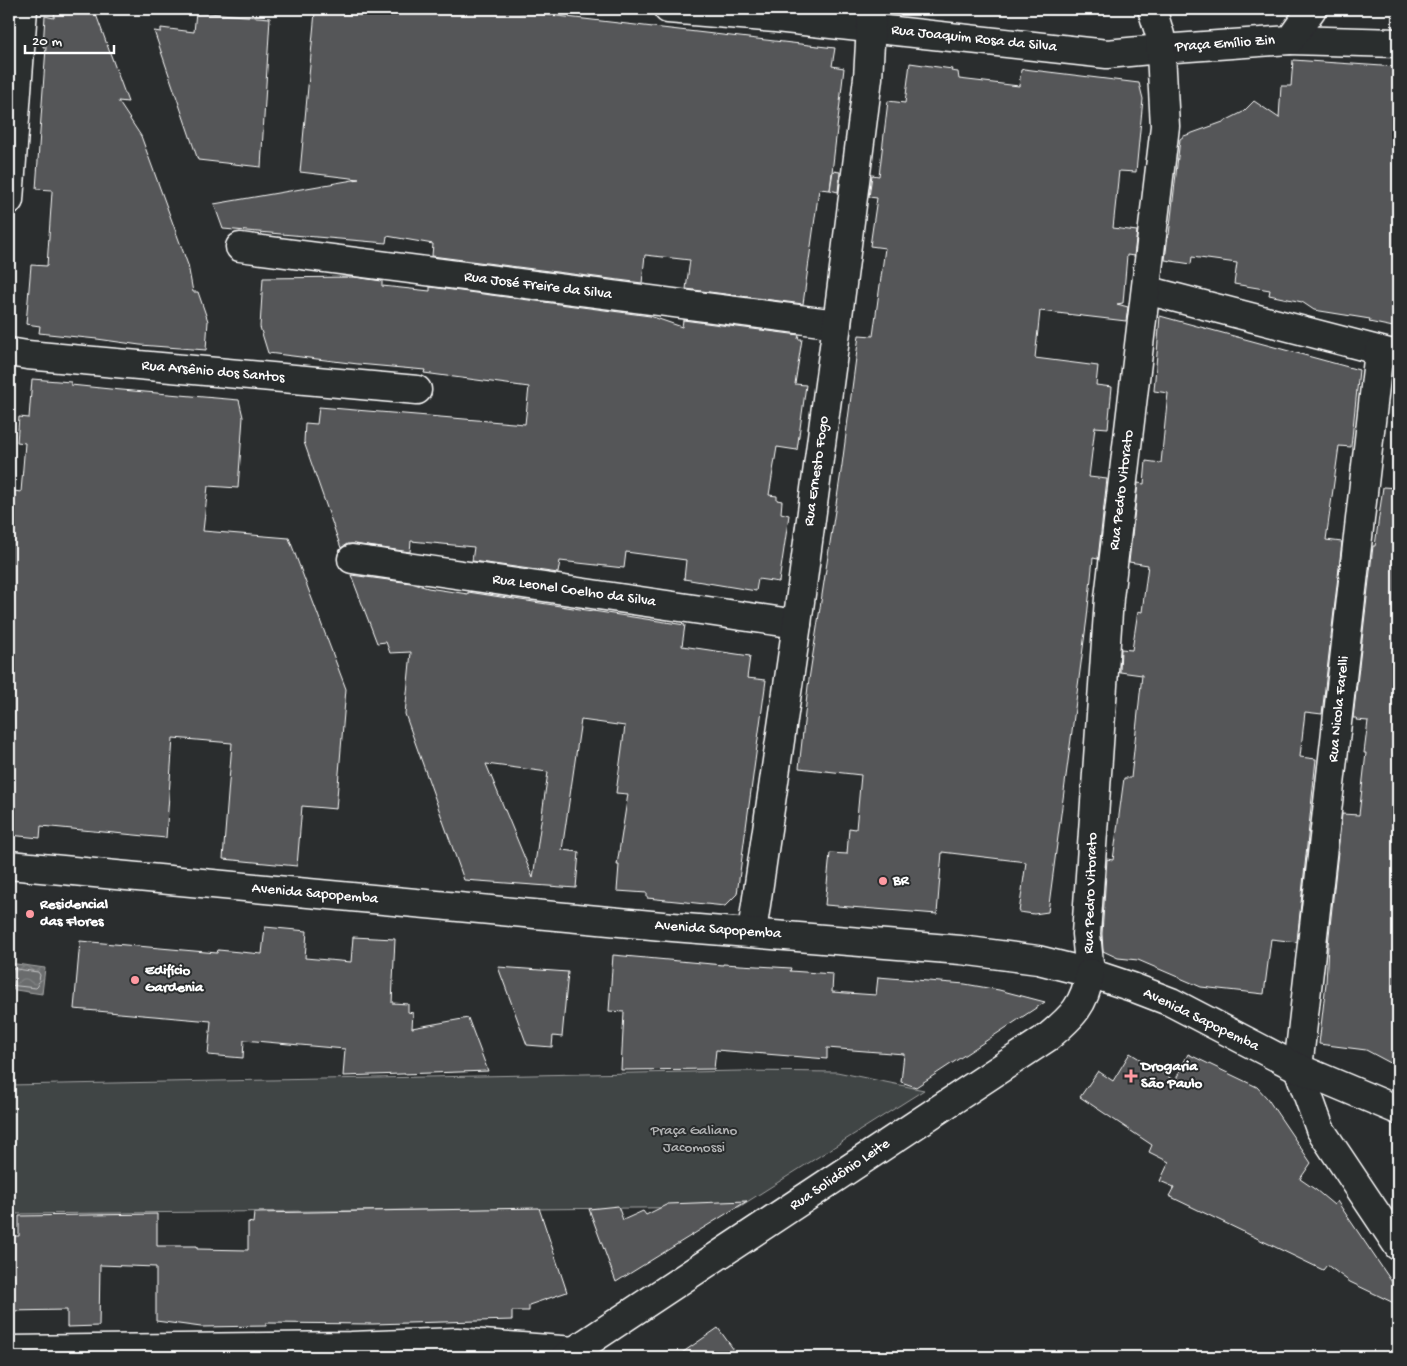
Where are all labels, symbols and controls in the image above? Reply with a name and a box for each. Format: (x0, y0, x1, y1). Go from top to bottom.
street label: Rua Joaquim Rosa da Silva (890, 21, 1058, 57)
scale bar (25, 22, 114, 54)
street label: Praça Emílio Zin (1173, 32, 1276, 57)
text: 20 m (32, 33, 62, 51)
street label: Rua José Freire da Silva (463, 268, 614, 304)
street label: Rua Arsênio dos Santos (141, 357, 286, 387)
street label: Rua Ernesto Fogo (800, 415, 834, 527)
street label: Rua Pedro Vitorato (1106, 429, 1138, 551)
street label: Rua Leonel Coelho da Silva (491, 571, 658, 611)
street label: Rua Nicola Farelli (1324, 655, 1354, 763)
street label: Rua Pedro Vitorato (1080, 832, 1102, 954)
place label: BR (892, 872, 910, 890)
marker: BR (877, 875, 889, 887)
street label: Avenida Sapopemba (251, 880, 380, 909)
place label: Residencial das Flores (39, 896, 109, 931)
marker: Residencial das Flores (24, 908, 36, 920)
street label: Avenida Sapopemba (654, 917, 783, 943)
place label: Edifício Gardenia (145, 962, 204, 997)
marker: Edifício Gardenia (129, 974, 141, 986)
street label: Avenida Sapopemba (1140, 984, 1262, 1056)
place label: Drogaria São Paulo (1139, 1058, 1203, 1093)
marker: Drogaria São Paulo (1125, 1070, 1137, 1082)
park label: Praça Galiano Jacomossi (650, 1122, 737, 1157)
street label: Rua Solidônio Leite (787, 1135, 894, 1215)

